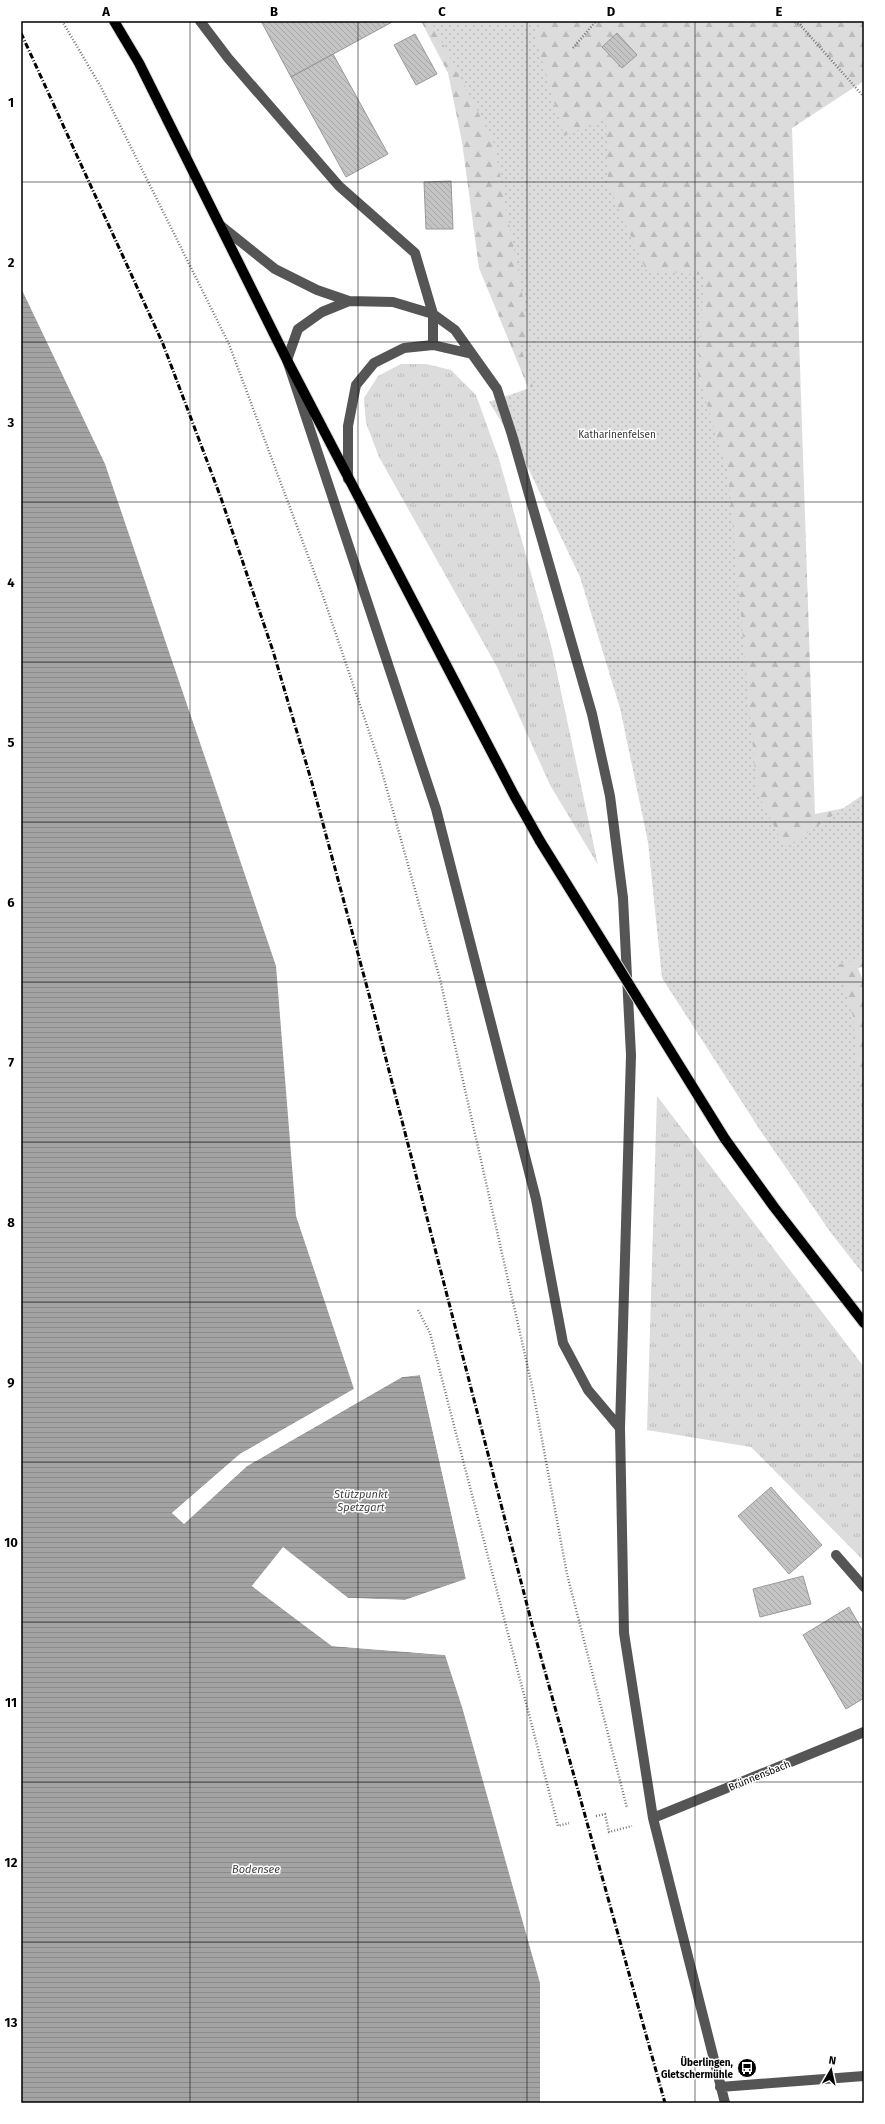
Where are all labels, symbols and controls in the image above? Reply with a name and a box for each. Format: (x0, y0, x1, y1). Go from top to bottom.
text: A (101, 4, 110, 19)
text: B (270, 4, 278, 19)
text: C (438, 4, 446, 19)
text: D (607, 4, 616, 19)
text: E (776, 4, 783, 19)
text: 1 (8, 95, 14, 110)
text: 2 (8, 255, 15, 270)
text: 3 (7, 415, 15, 430)
park label: Katharinenfelsen (578, 429, 656, 441)
text: 4 (7, 575, 15, 590)
text: 5 (8, 735, 15, 750)
text: 6 (7, 895, 15, 910)
text: 7 (8, 1055, 14, 1070)
text: 8 (7, 1215, 15, 1230)
text: 9 (7, 1375, 15, 1390)
water label: Stützpunkt Spetzgart (333, 1488, 388, 1514)
text: 10 (4, 1535, 18, 1550)
text: 11 (5, 1695, 17, 1710)
street label: Brünnensbach (727, 1758, 792, 1794)
text: 12 (5, 1855, 18, 1870)
water label: Bodensee (232, 1863, 280, 1876)
text: 13 (5, 2015, 18, 2030)
north arrow (811, 2050, 851, 2090)
text: N (828, 2054, 837, 2068)
place label: Überlingen, Gletschermühle (661, 2056, 734, 2081)
bus stop icon: Überlingen, Gletschermühle (736, 2057, 758, 2079)

